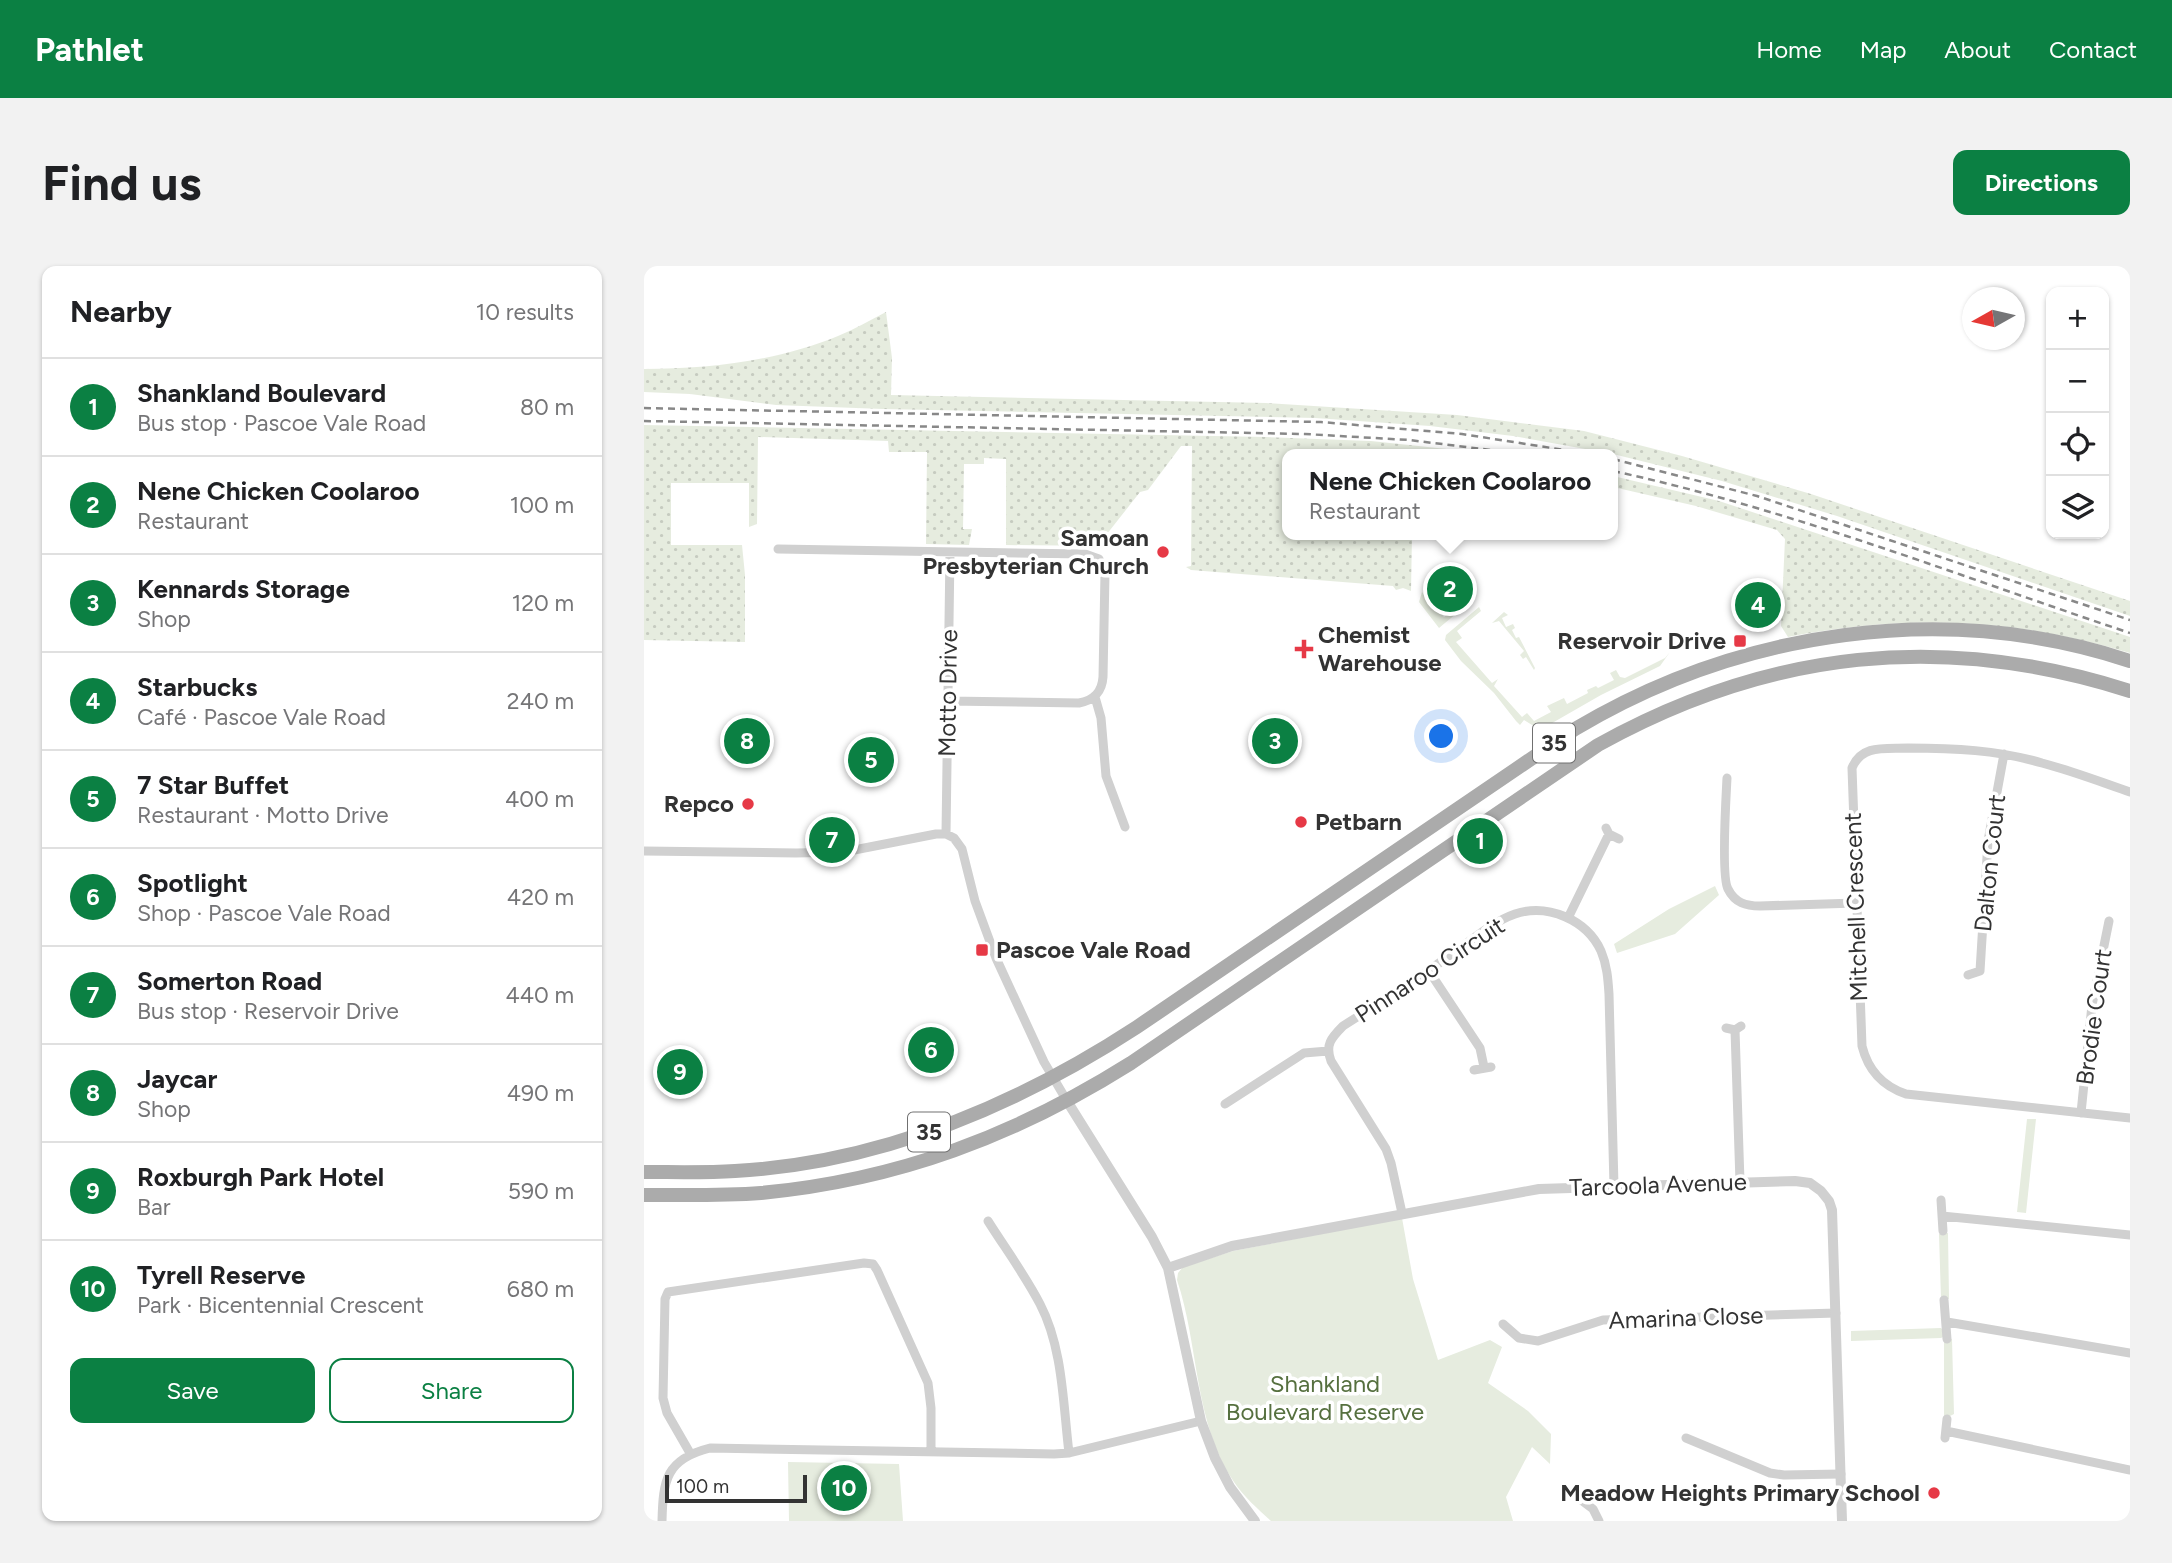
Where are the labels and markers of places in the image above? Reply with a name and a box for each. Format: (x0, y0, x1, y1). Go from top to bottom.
place label: Samoan Presbyterian Church (923, 523, 1149, 580)
marker: Samoan Presbyterian Church (1155, 544, 1171, 560)
pin: 2 (1427, 563, 1473, 615)
pin: 4 (1735, 579, 1781, 631)
place label: Chemist Warehouse (1318, 620, 1442, 677)
place label: Reservoir Drive (1557, 626, 1726, 655)
marker: Reservoir Drive (1732, 633, 1748, 649)
marker: Chemist Warehouse (1296, 641, 1312, 657)
pin: 8 (724, 715, 770, 767)
pin: 3 (1252, 715, 1298, 767)
pin: 5 (848, 734, 894, 786)
place label: Repco (664, 789, 734, 818)
marker: Repco (740, 796, 756, 812)
place label: Petbarn (1315, 807, 1402, 836)
pin: 7 (809, 814, 855, 866)
marker: Petbarn (1293, 814, 1309, 830)
pin: 1 (1457, 815, 1503, 867)
place label: Pascoe Vale Road (996, 935, 1191, 964)
marker: Pascoe Vale Road (974, 942, 990, 958)
pin: 6 (908, 1024, 954, 1076)
pin: 9 (657, 1046, 703, 1098)
pin: 10 (821, 1462, 867, 1514)
place label: Meadow Heights Primary School (1560, 1478, 1920, 1507)
marker: Meadow Heights Primary School (1926, 1485, 1942, 1501)

